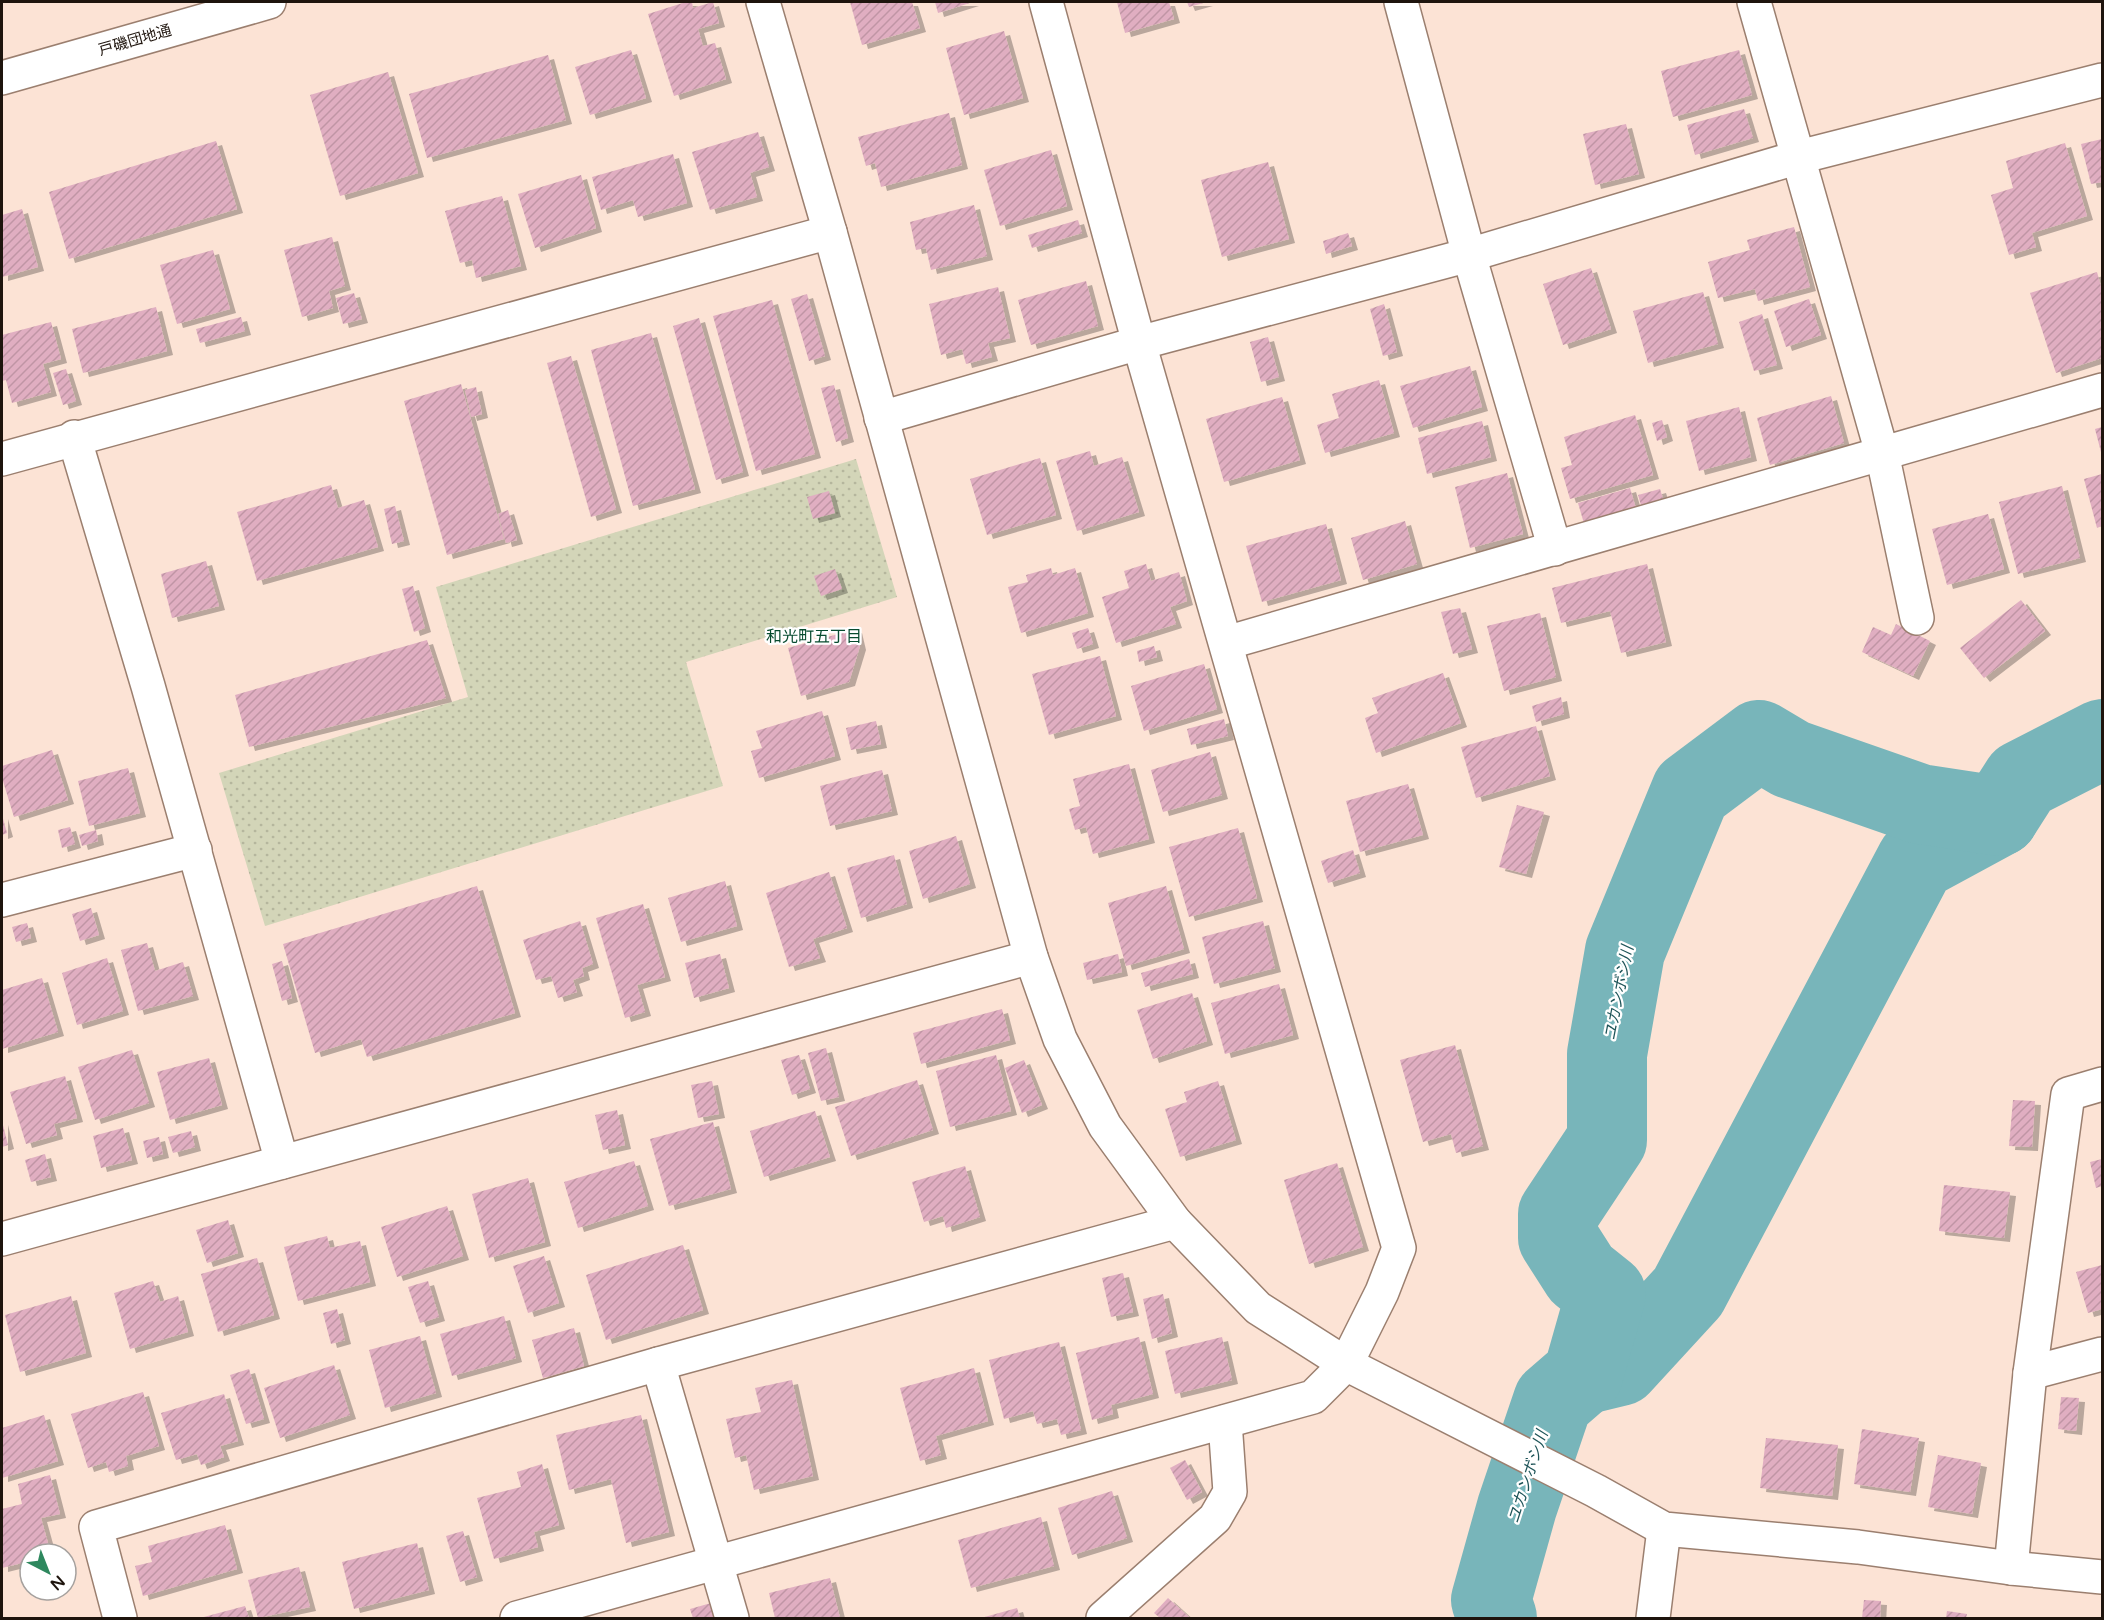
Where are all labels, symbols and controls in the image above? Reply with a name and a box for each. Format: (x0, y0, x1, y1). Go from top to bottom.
street label: 戸磯団地通 (96, 21, 174, 59)
district label: 和光町五丁目 (766, 627, 862, 647)
water label: ユカンボシ川 (1600, 942, 1638, 1042)
water label: ユカンボシ川 (1504, 1426, 1553, 1526)
north arrow (18, 1542, 78, 1602)
text: N (46, 1571, 69, 1594)

